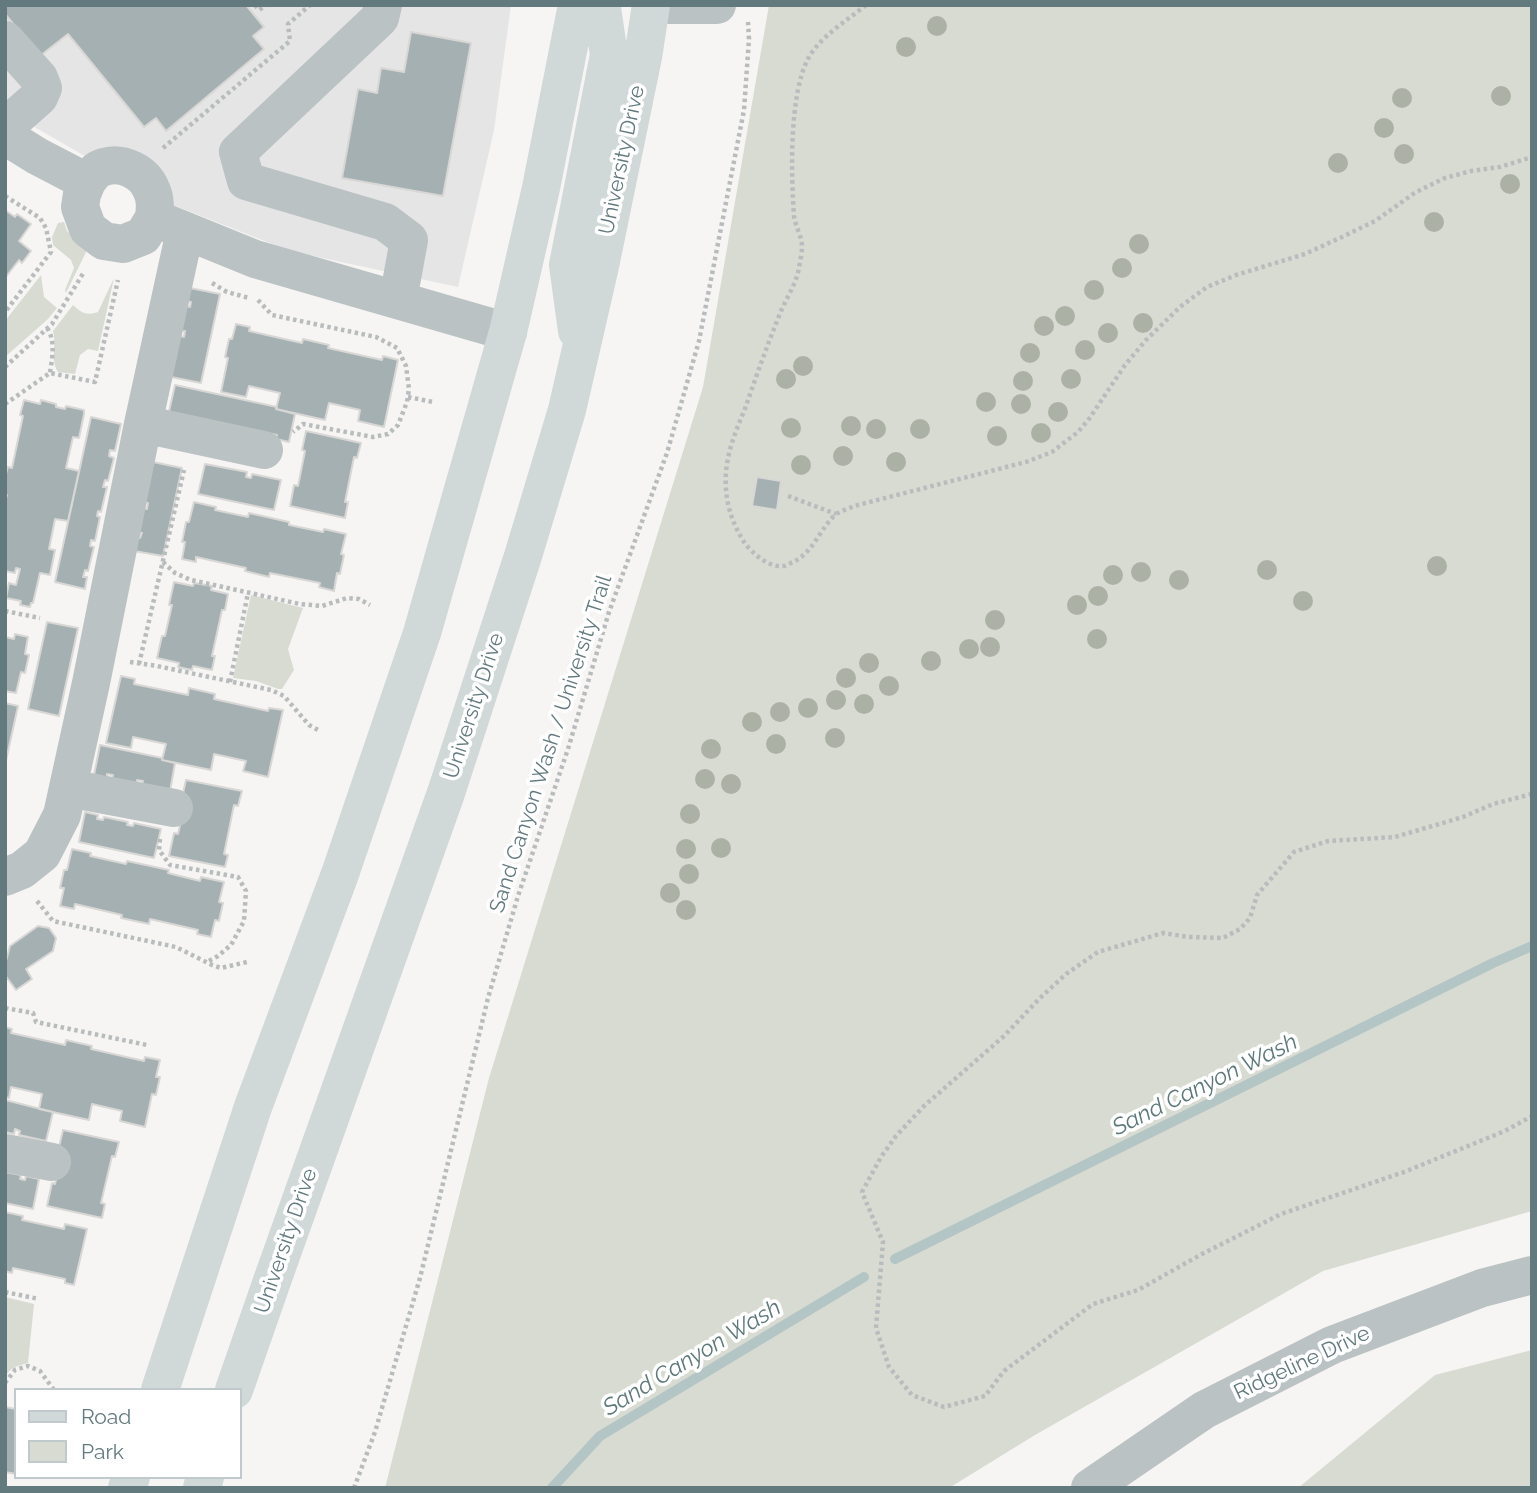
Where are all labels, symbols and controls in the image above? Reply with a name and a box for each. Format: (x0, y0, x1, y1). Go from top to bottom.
street label: University Drive (594, 83, 650, 237)
street label: Sand Canyon Wash / University Trail (484, 572, 618, 916)
street label: University Drive (439, 630, 509, 782)
water label: Sand Canyon Wash (1108, 1028, 1302, 1142)
street label: University Drive (249, 1165, 323, 1317)
water label: Sand Canyon Wash (598, 1294, 786, 1422)
street label: Ridgeline Drive (1230, 1321, 1374, 1405)
legend (14, 1388, 242, 1479)
text: Road (81, 1404, 131, 1429)
text: Park (81, 1439, 124, 1464)

